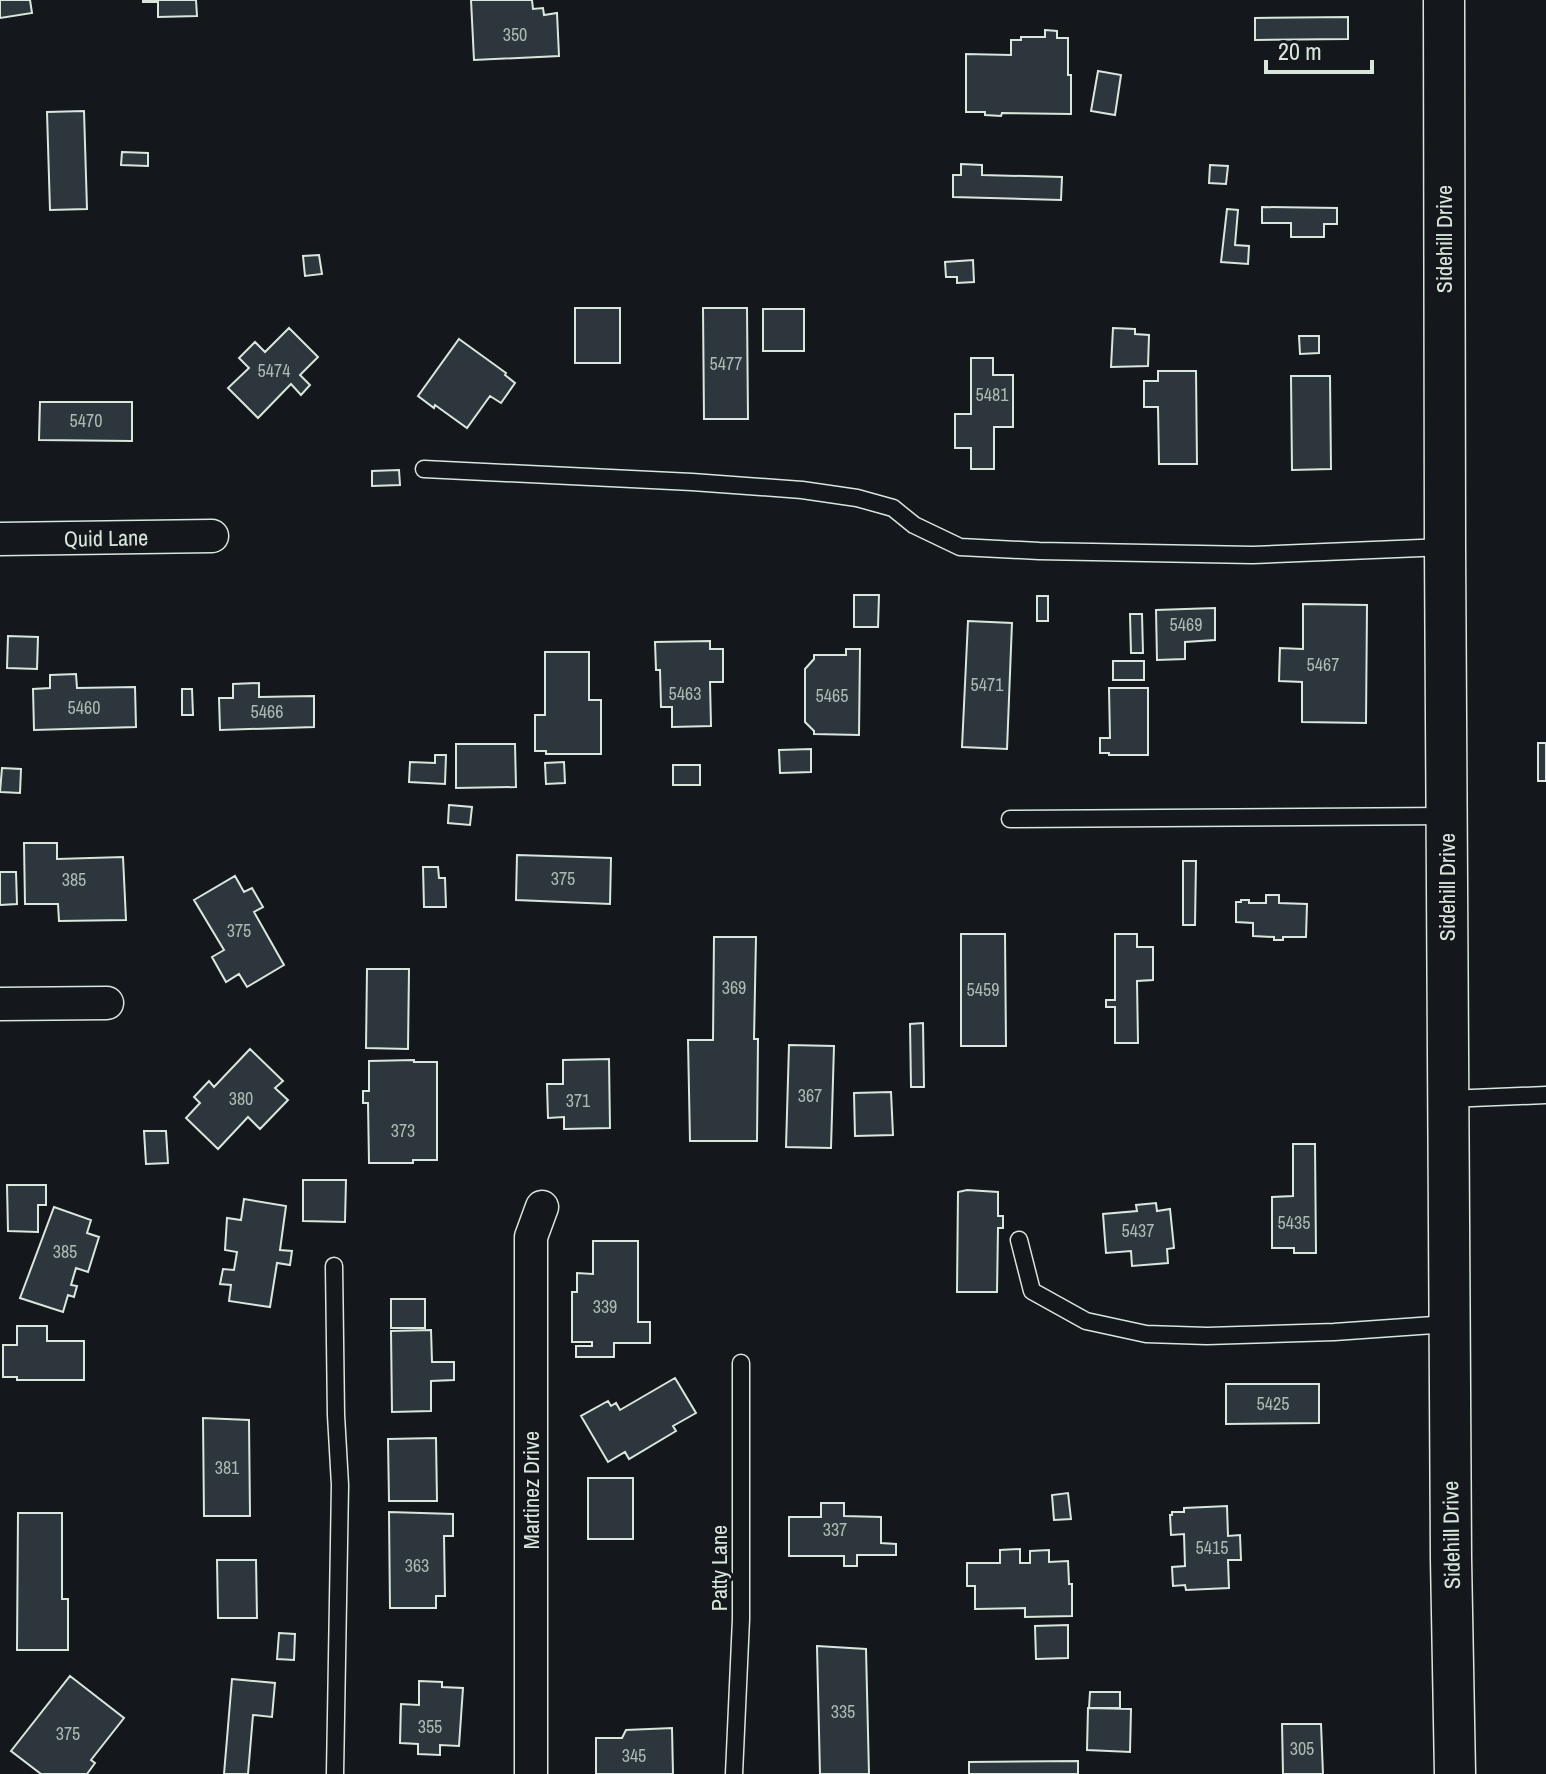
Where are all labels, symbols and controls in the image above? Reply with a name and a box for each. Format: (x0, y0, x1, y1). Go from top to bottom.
house number: 350 (503, 22, 527, 47)
scale bar (1266, 24, 1372, 74)
text: 20 m (1278, 35, 1322, 67)
street label: Sidehill Drive (1429, 185, 1459, 293)
house number: 5477 (710, 351, 742, 376)
house number: 5474 (258, 358, 290, 383)
house number: 5481 (976, 382, 1009, 407)
house number: 5470 (70, 408, 102, 433)
street label: Quid Lane (64, 522, 148, 554)
house number: 5469 (1170, 612, 1202, 637)
house number: 5467 (1307, 652, 1339, 677)
house number: 5471 (971, 672, 1004, 697)
house number: 5463 (669, 681, 701, 706)
house number: 5465 (816, 683, 848, 708)
house number: 5460 (68, 695, 100, 720)
house number: 5466 (251, 699, 283, 724)
street label: Sidehill Drive (1432, 833, 1462, 941)
house number: 375 (551, 866, 575, 891)
house number: 385 (62, 867, 86, 892)
house number: 375 (227, 918, 251, 943)
house number: 369 (722, 975, 746, 1000)
house number: 5459 (967, 977, 999, 1002)
house number: 367 (798, 1083, 822, 1108)
house number: 380 (229, 1086, 253, 1111)
house number: 371 (566, 1088, 591, 1113)
house number: 373 (391, 1118, 415, 1143)
house number: 5435 (1278, 1210, 1310, 1235)
house number: 5437 (1122, 1218, 1154, 1243)
house number: 385 (53, 1239, 77, 1264)
house number: 339 (593, 1294, 617, 1319)
house number: 5425 (1257, 1391, 1289, 1416)
street label: Martinez Drive (516, 1431, 546, 1549)
house number: 381 (215, 1455, 240, 1480)
street label: Sidehill Drive (1435, 1481, 1467, 1589)
house number: 337 (823, 1517, 847, 1542)
street label: Patty Lane (704, 1525, 734, 1611)
house number: 5415 (1196, 1535, 1228, 1560)
house number: 363 (405, 1553, 429, 1578)
house number: 335 (831, 1699, 855, 1724)
house number: 355 (418, 1714, 442, 1739)
house number: 375 (56, 1721, 80, 1746)
house number: 305 (1290, 1736, 1314, 1761)
house number: 345 (622, 1743, 646, 1768)

